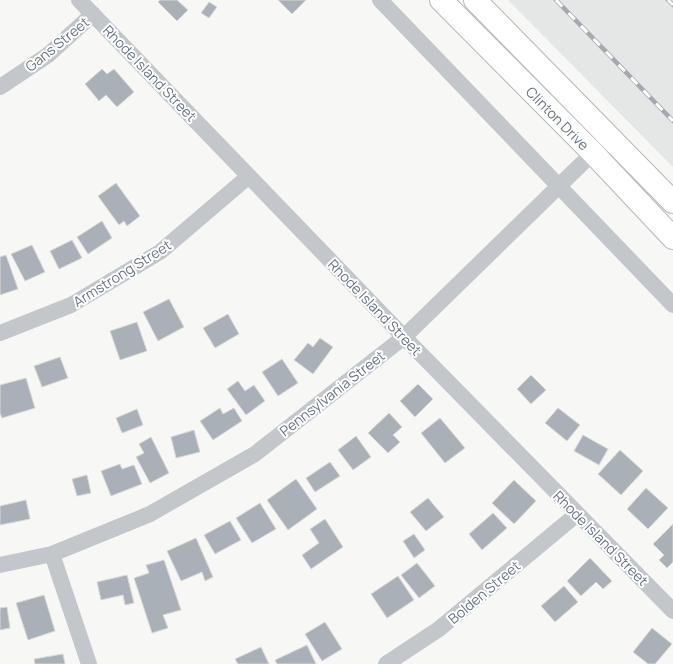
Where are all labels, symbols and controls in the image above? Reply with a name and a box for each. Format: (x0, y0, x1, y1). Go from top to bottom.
street label: Gans Street (21, 12, 93, 76)
street label: Rhode Island Street (99, 21, 201, 126)
street label: Clinton Drive (522, 82, 594, 154)
street label: Armstrong Street (69, 235, 175, 311)
street label: Rhode Island Street (324, 255, 426, 360)
street label: Pennsylvania Street (276, 346, 389, 440)
street label: Rhode Island Street (549, 486, 653, 590)
street label: Bolden Street (444, 556, 524, 628)

